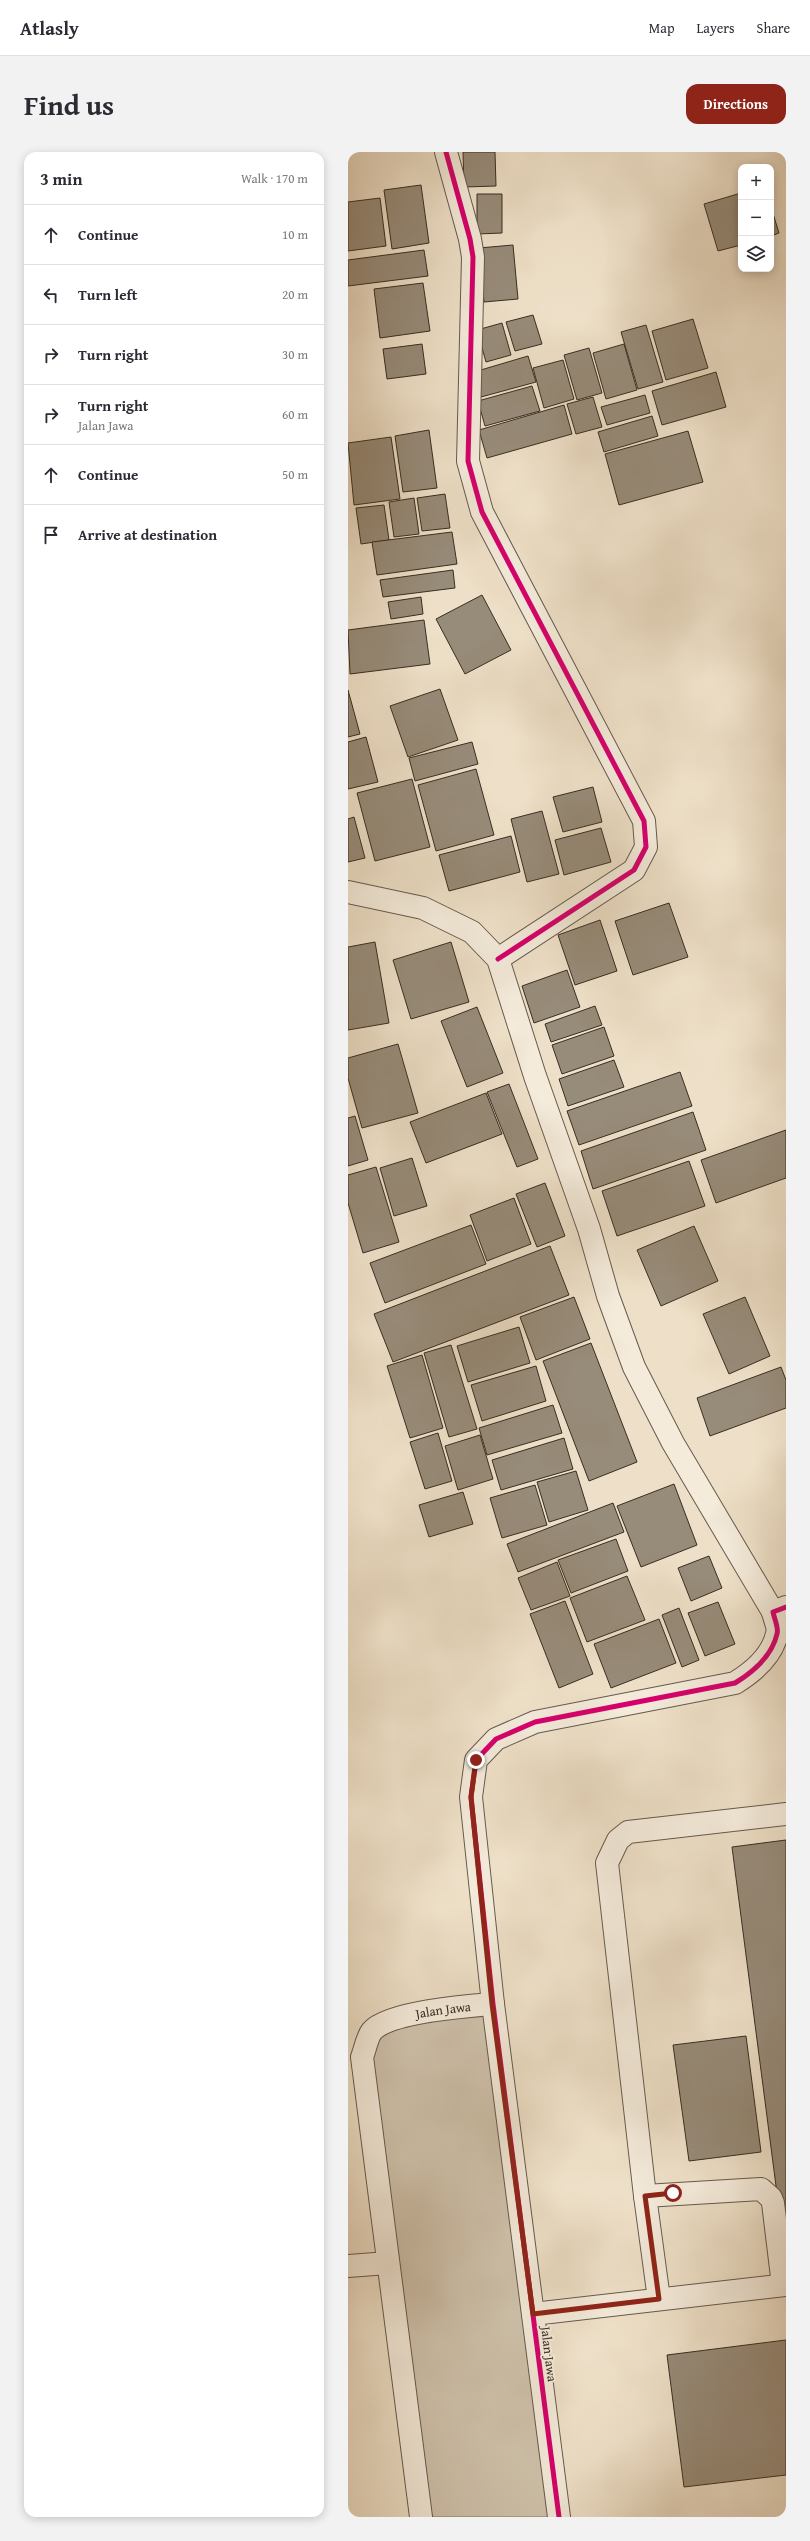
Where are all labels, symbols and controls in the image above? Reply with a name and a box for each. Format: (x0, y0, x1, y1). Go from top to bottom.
text: Atlasly (20, 14, 79, 42)
text: Map (649, 18, 675, 38)
text: Layers (697, 18, 735, 38)
text: Share (757, 18, 790, 38)
text: Find us (24, 84, 114, 125)
button: Directions (686, 84, 786, 124)
map controls (738, 164, 774, 272)
button: + (738, 164, 774, 200)
text: 3 min (40, 166, 82, 191)
text: Walk · 170 m (241, 169, 308, 188)
button: − (738, 200, 774, 236)
icon: ahead (40, 224, 62, 246)
text: Continue (78, 224, 139, 245)
text: 10 m (282, 225, 308, 244)
button: layers (738, 236, 774, 272)
icon: left (40, 284, 62, 306)
text: Turn left (78, 284, 137, 305)
text: 20 m (282, 285, 308, 304)
icon: right (40, 344, 62, 366)
text: Turn right (78, 344, 149, 365)
text: 30 m (282, 345, 308, 364)
text: Turn right (78, 395, 149, 416)
icon: right (40, 404, 62, 426)
text: 60 m (282, 405, 308, 424)
text: Jalan Jawa (78, 416, 133, 435)
icon: ahead (40, 464, 62, 486)
text: Continue (78, 464, 139, 485)
text: 50 m (282, 465, 308, 484)
icon: arrive (40, 524, 62, 546)
text: Arrive at destination (78, 524, 217, 545)
route end (467, 1751, 485, 1769)
street label: Jalan Jawa (412, 1996, 472, 2023)
route start (664, 2184, 682, 2202)
street label: Jalan Jawa (536, 2323, 562, 2384)

